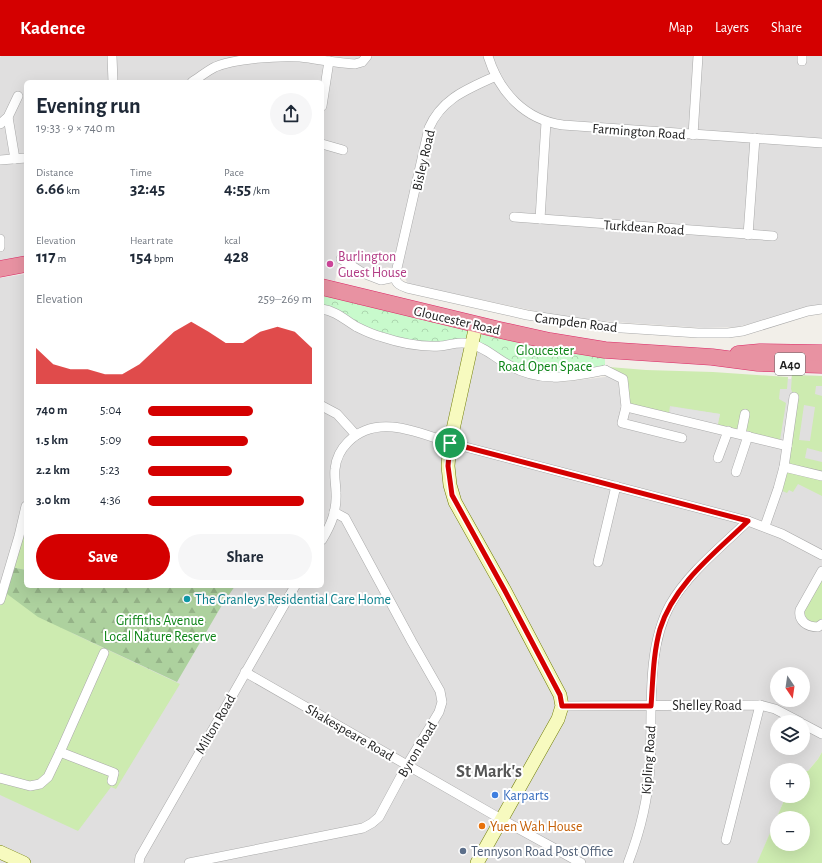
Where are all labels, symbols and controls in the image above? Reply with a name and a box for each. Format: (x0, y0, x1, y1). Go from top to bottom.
text: Kadence (20, 19, 85, 38)
text: Map (668, 21, 693, 35)
text: Layers (715, 21, 749, 35)
text: Share (771, 21, 802, 35)
button: share (270, 93, 312, 135)
text: Evening run (36, 95, 141, 117)
text: 19:33 · 9 × 740 m (36, 122, 115, 135)
street label: Farmington Road (592, 122, 686, 142)
street label: Bisley Road (410, 128, 438, 192)
text: Distance (36, 167, 73, 178)
text: Time (130, 167, 152, 178)
text: Pace (224, 167, 244, 178)
text: 6.66 (36, 180, 65, 197)
text: 32:45 (130, 180, 165, 197)
text: 4:55 (224, 180, 251, 197)
text: km (65, 185, 80, 196)
text: /km (251, 185, 270, 196)
street label: Turkdean Road (603, 218, 685, 238)
text: Elevation (36, 235, 76, 246)
text: Heart rate (130, 235, 173, 246)
text: kcal (224, 235, 241, 246)
text: 117 (36, 248, 56, 265)
text: 154 (130, 248, 152, 265)
text: 428 (224, 248, 249, 265)
place label: Burlington Guest House (338, 250, 407, 280)
text: m (56, 253, 66, 264)
text: bpm (152, 253, 174, 264)
marker: Burlington Guest House (325, 259, 335, 269)
text: Elevation (36, 293, 83, 306)
text: 259–269 m (258, 293, 312, 306)
street label: Gloucester Road (412, 304, 501, 338)
street label: Campden Road (534, 311, 618, 335)
park label: Gloucester Road Open Space (498, 344, 592, 374)
road number: A40 (775, 353, 805, 375)
text: 740 m (36, 404, 67, 417)
text: 5:04 (100, 404, 122, 417)
pin (433, 426, 467, 460)
icon: arrive (439, 432, 461, 454)
text: 1.5 km (36, 434, 68, 447)
text: 5:09 (100, 434, 121, 447)
text: 2.2 km (36, 464, 70, 477)
text: 5:23 (100, 464, 120, 477)
text: 3.0 km (36, 494, 70, 507)
text: 4:36 (100, 494, 121, 507)
button: Save (36, 534, 170, 580)
button: Share (178, 534, 312, 580)
place label: The Granleys Residential Care Home (195, 593, 391, 607)
marker: The Granleys Residential Care Home (182, 594, 192, 604)
park label: Griffiths Avenue Local Nature Reserve (104, 614, 216, 644)
north arrow (770, 667, 810, 707)
map controls (770, 667, 810, 851)
street label: Milton Road (193, 692, 238, 757)
street label: Shelley Road (672, 699, 742, 713)
street label: Shakespeare Road (303, 702, 396, 764)
button: layers (770, 715, 810, 755)
street label: Byron Road (396, 719, 440, 780)
street label: Kipling Road (640, 725, 658, 795)
district label: St Mark's (456, 763, 522, 781)
button: + (770, 763, 810, 803)
place label: Karparts (503, 789, 549, 803)
marker: Karparts (490, 790, 500, 800)
button: − (770, 811, 810, 851)
place label: Yuen Wah House (490, 820, 582, 834)
marker: Yuen Wah House (477, 821, 487, 831)
place label: Tennyson Road Post Office (471, 845, 613, 859)
marker: Tennyson Road Post Office (458, 846, 468, 856)

